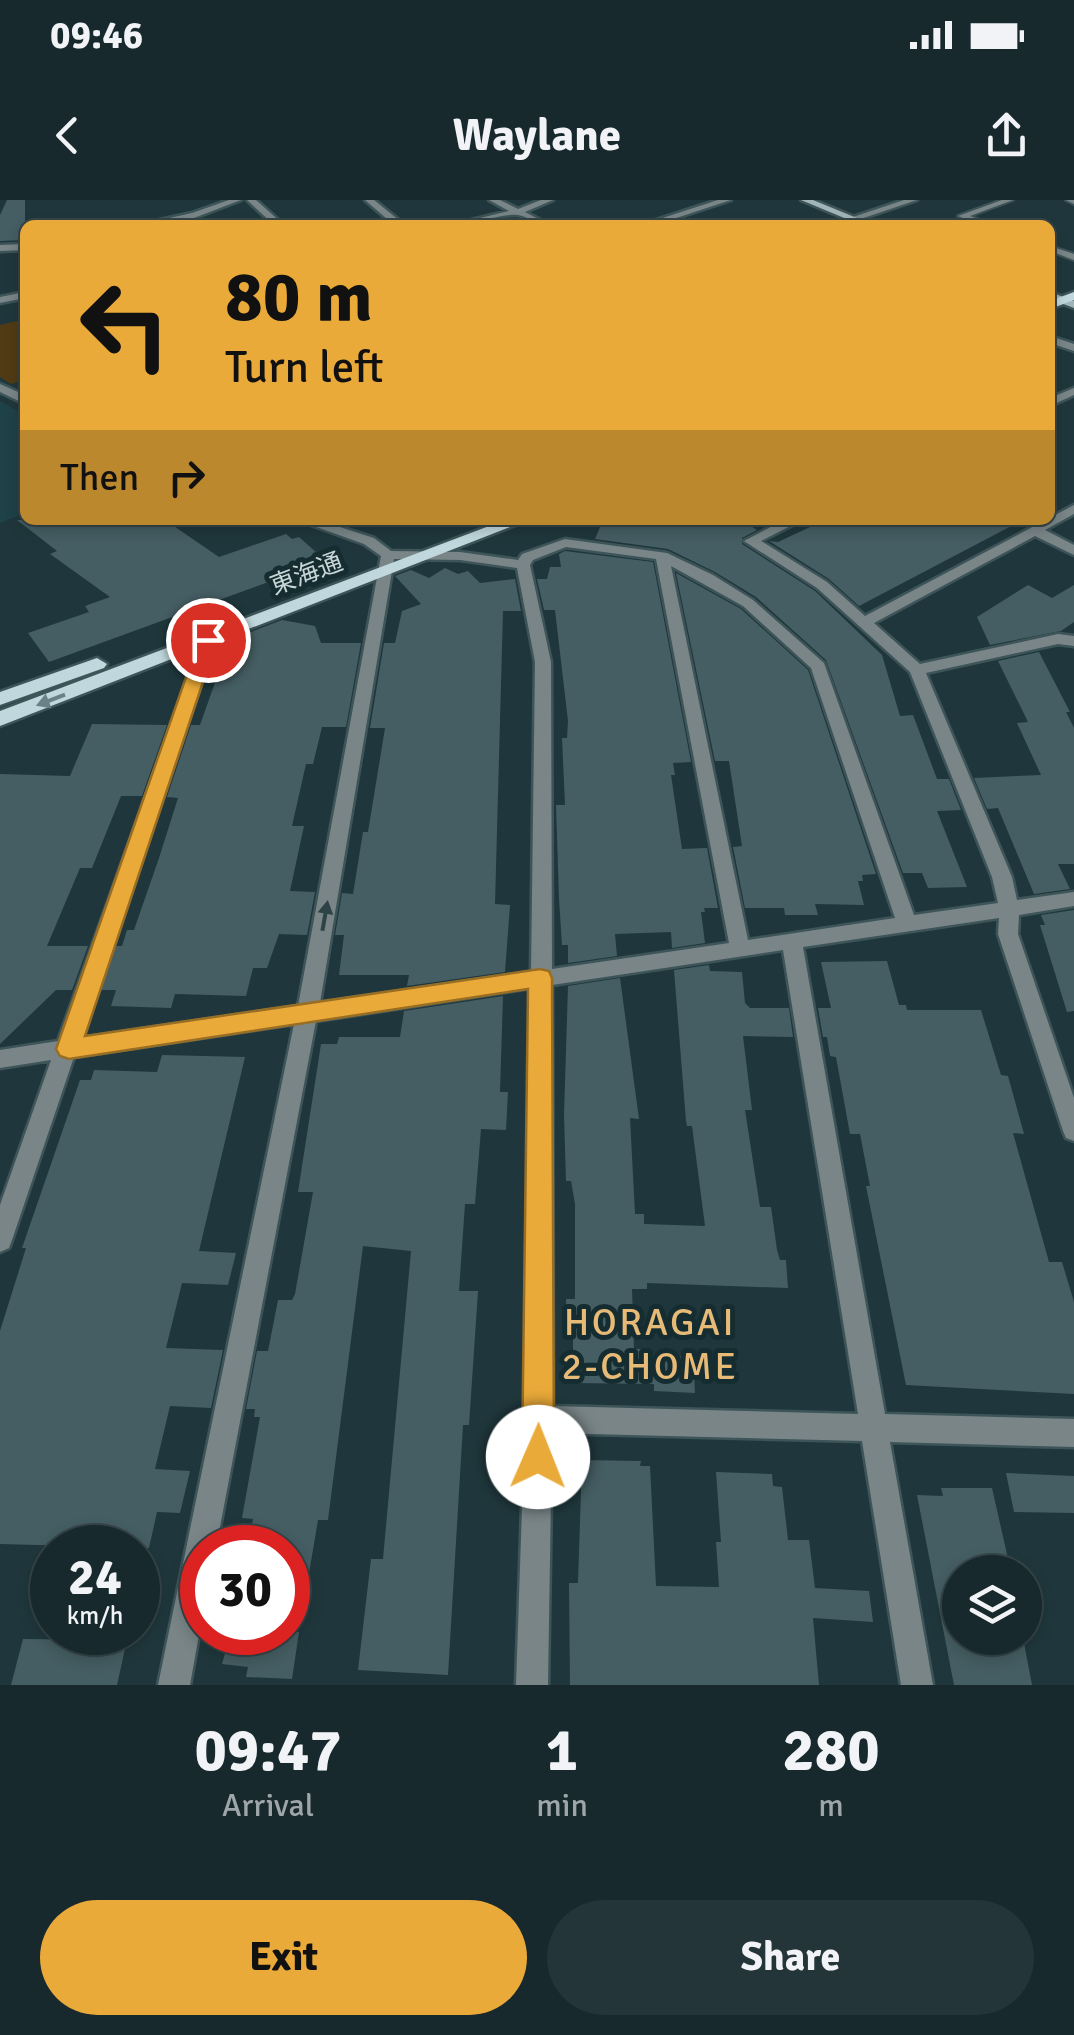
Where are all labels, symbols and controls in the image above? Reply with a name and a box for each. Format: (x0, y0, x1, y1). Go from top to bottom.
text: 09:46 (50, 12, 143, 59)
icon: back (40, 108, 95, 163)
text: Waylane (453, 108, 621, 163)
icon: share (979, 108, 1034, 163)
text: 80 m (225, 254, 373, 340)
icon: left (60, 260, 190, 390)
text: Turn left (225, 340, 384, 395)
icon: right (159, 450, 214, 505)
text: Then (60, 454, 139, 501)
street label: 東海通 (266, 546, 347, 601)
pin (166, 598, 251, 683)
icon: arrive (181, 613, 236, 668)
one-way arrow (36, 692, 66, 708)
one-way arrow (318, 899, 333, 931)
district label: HORAGAI 2-CHOME (561, 1299, 739, 1390)
position arrow (486, 1405, 590, 1509)
speed limit sign: 30 (180, 1525, 310, 1655)
text: 24 (68, 1547, 122, 1609)
map controls (942, 1555, 1042, 1655)
button: layers (942, 1555, 1042, 1655)
text: km/h (67, 1600, 123, 1631)
text: 09:47 (194, 1714, 342, 1788)
text: 1 (546, 1714, 578, 1788)
text: 280 (782, 1714, 880, 1788)
text: Arrival (222, 1786, 314, 1825)
text: min (536, 1786, 588, 1825)
text: m (818, 1786, 844, 1825)
button: Exit (40, 1900, 527, 2015)
button: Share (547, 1900, 1034, 2015)

